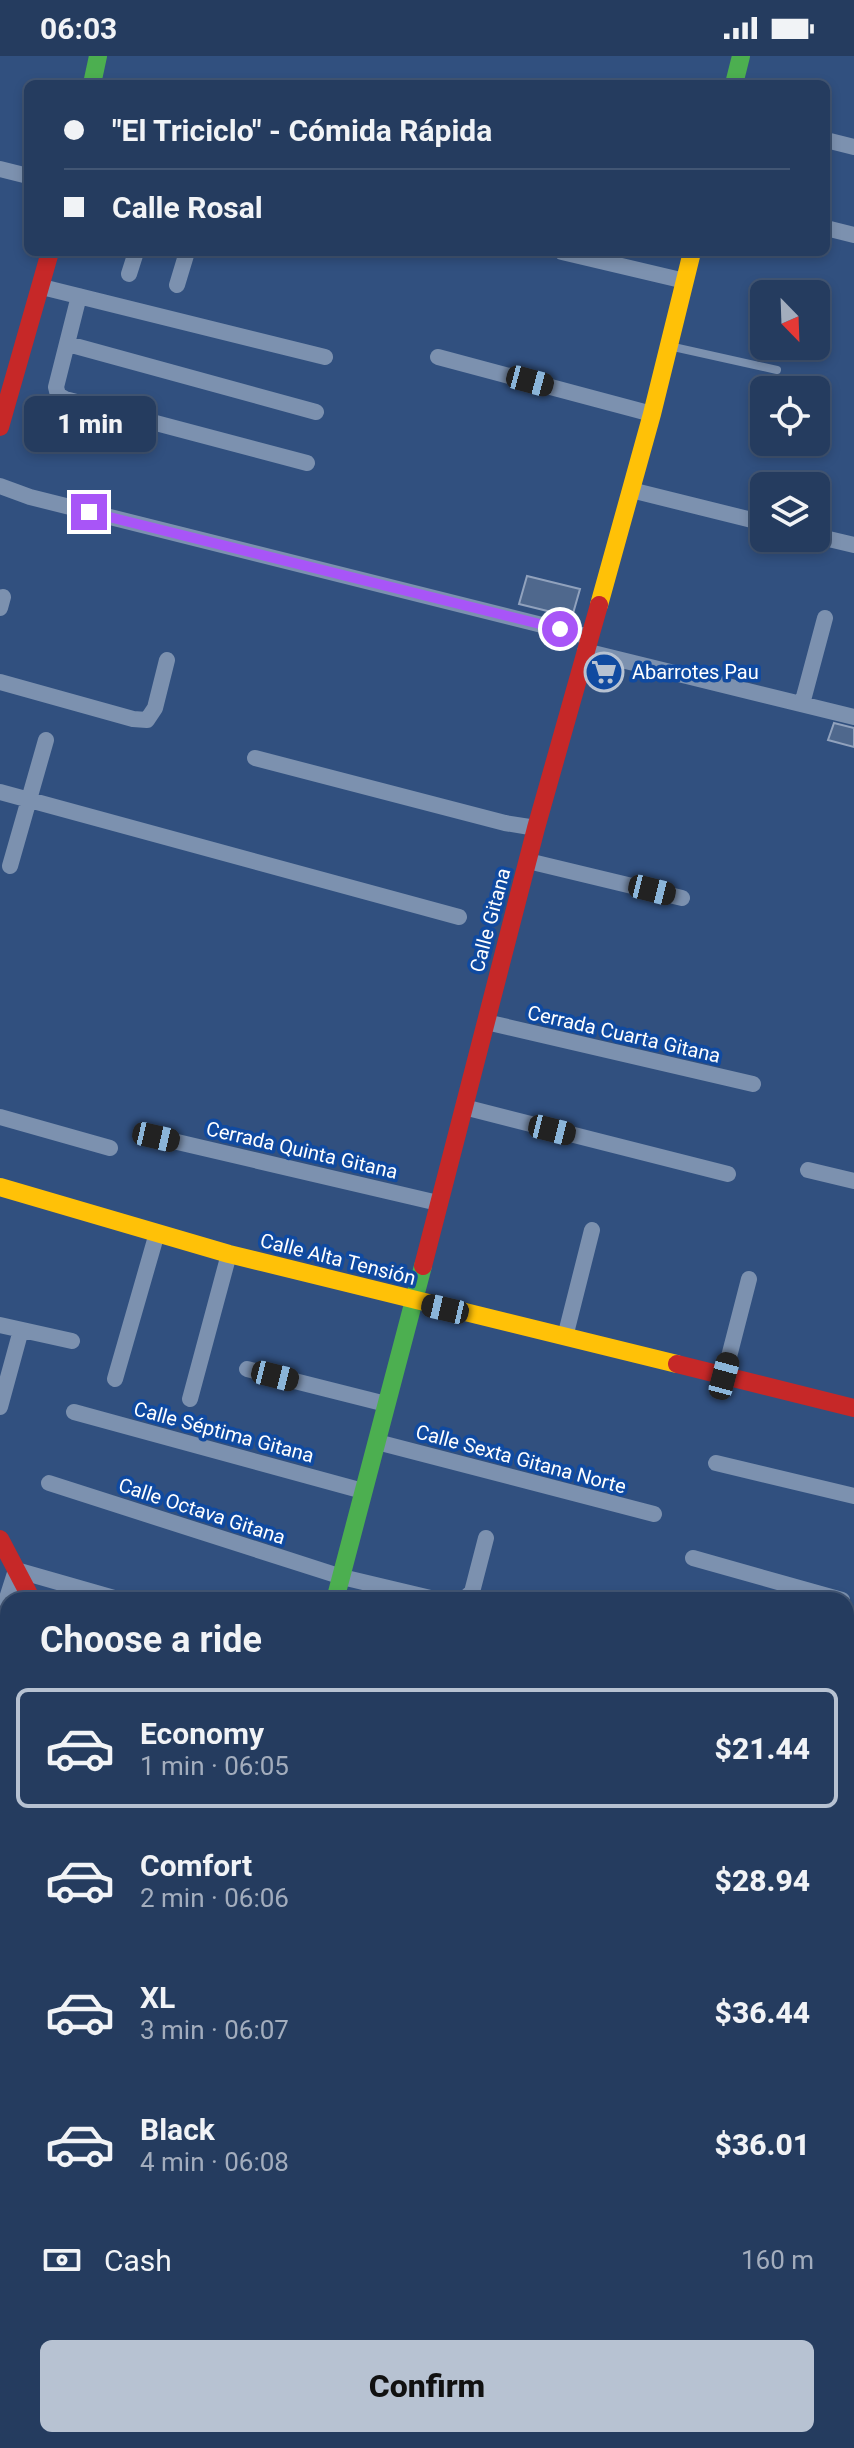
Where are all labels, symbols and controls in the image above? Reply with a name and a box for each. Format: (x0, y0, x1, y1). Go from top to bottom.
text: 06:03 (40, 11, 117, 46)
text: "El Triciclo" - Cómida Rápida (112, 113, 492, 148)
text: Calle Rosal (112, 190, 263, 225)
north arrow (750, 280, 830, 360)
map controls (750, 280, 830, 552)
car (504, 363, 556, 399)
button: locate (750, 376, 830, 456)
callout: 1 min (23, 396, 155, 452)
text: 1 min (57, 409, 123, 439)
button: layers (750, 472, 830, 552)
route end (71, 494, 107, 530)
route start (542, 611, 578, 647)
supermarket icon: Abarrotes Pau (583, 651, 625, 693)
place label: Abarrotes Pau (632, 660, 759, 684)
street label: Calle Gitana (465, 865, 515, 975)
car (626, 873, 678, 907)
street label: Cerrada Cuarta Gitana (525, 1000, 723, 1068)
car (526, 1113, 578, 1147)
street label: Cerrada Quinta Gitana (204, 1116, 400, 1184)
car (130, 1120, 182, 1154)
street label: Calle Alta Tensión (258, 1228, 418, 1290)
car (419, 1292, 471, 1326)
car (706, 1350, 742, 1402)
car (249, 1359, 301, 1393)
street label: Calle Séptima Gitana (131, 1396, 317, 1468)
street label: Calle Sexta Gitana Norte (413, 1419, 629, 1499)
street label: Calle Octava Gitana (116, 1473, 288, 1549)
text: Choose a ride (40, 1619, 262, 1661)
icon: car (44, 1712, 116, 1784)
text: Economy (140, 1716, 264, 1751)
text: $21.44 (715, 1731, 810, 1766)
text: 1 min · 06:05 (140, 1751, 289, 1781)
icon: car (44, 1844, 116, 1916)
text: Comfort (140, 1848, 252, 1883)
text: $28.94 (715, 1863, 810, 1898)
text: 2 min · 06:06 (140, 1883, 289, 1913)
icon: car (44, 1976, 116, 2048)
text: XL (140, 1980, 175, 2015)
text: $36.44 (715, 1995, 810, 2030)
text: 3 min · 06:07 (140, 2015, 289, 2045)
icon: car (44, 2108, 116, 2180)
text: Black (140, 2112, 215, 2147)
text: $36.01 (715, 2127, 810, 2162)
text: 4 min · 06:08 (140, 2147, 289, 2177)
icon: cash (40, 2238, 84, 2282)
text: Cash (104, 2243, 172, 2278)
text: 160 m (741, 2245, 814, 2275)
button: Confirm (40, 2340, 814, 2432)

